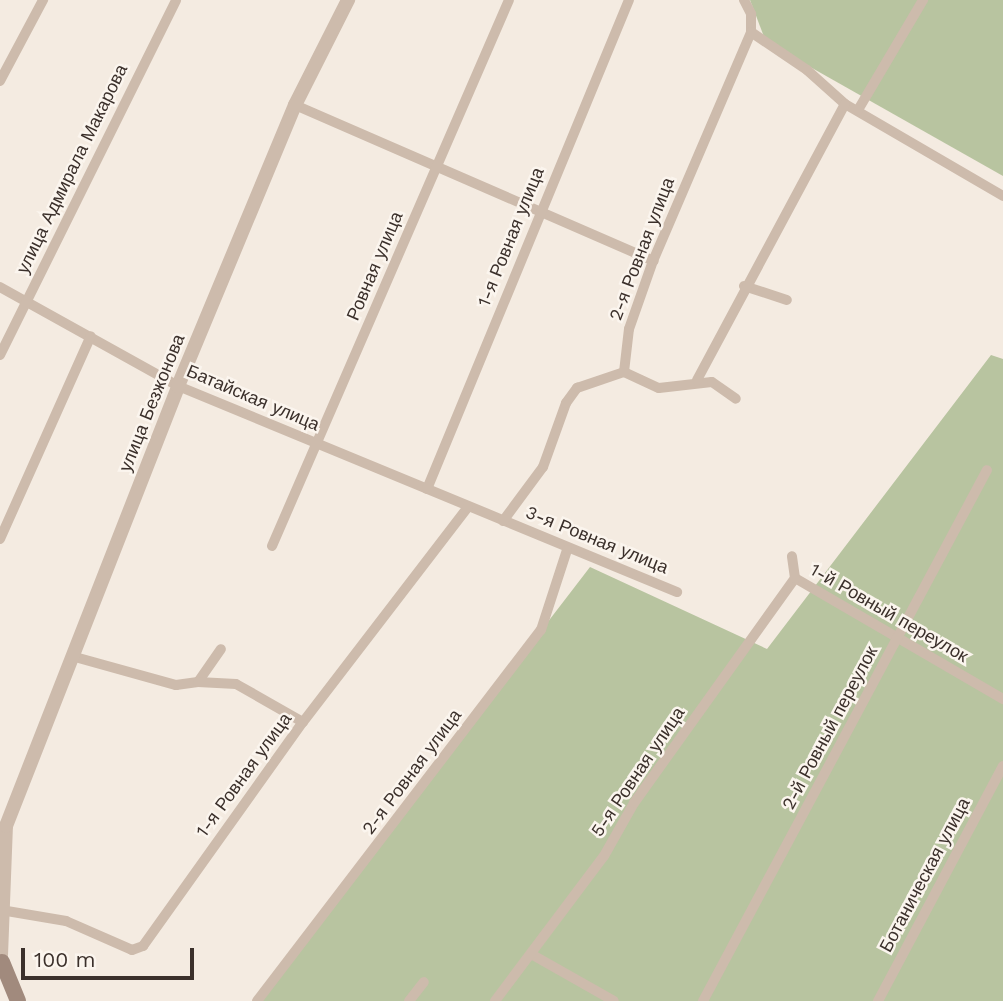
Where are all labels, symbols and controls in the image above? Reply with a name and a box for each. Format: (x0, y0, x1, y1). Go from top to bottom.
street label: улица Адмирала Макарова (12, 61, 132, 277)
street label: 1-я Ровная улица (473, 164, 549, 310)
street label: 2-я Ровная улица (605, 175, 679, 323)
street label: Ровная улица (342, 208, 408, 324)
street label: улица Безжонова (115, 331, 189, 475)
street label: Батайская улица (183, 360, 323, 436)
street label: 3-я Ровная улица (523, 502, 671, 578)
street label: 1-й Ровный переулок (806, 559, 972, 667)
street label: 2-й Ровный переулок (778, 643, 882, 813)
street label: 5-я Ровная улица (587, 703, 689, 841)
street label: 2-я Ровная улица (358, 705, 466, 839)
street label: 1-я Ровная улица (192, 709, 296, 841)
street label: Ботаническая улица (875, 794, 975, 956)
scale bar (24, 934, 198, 978)
text: 100 m (34, 947, 96, 972)

